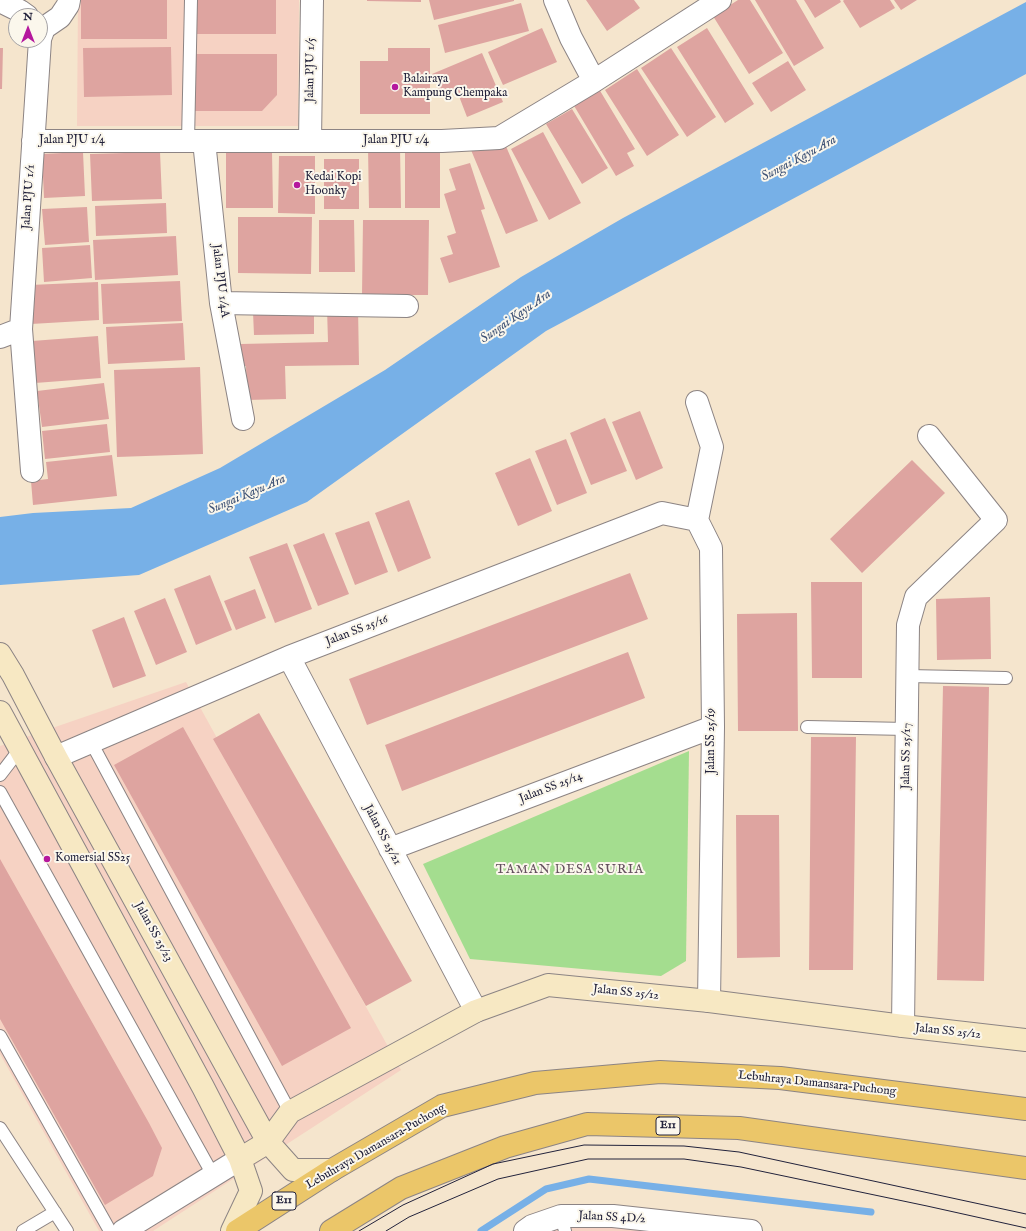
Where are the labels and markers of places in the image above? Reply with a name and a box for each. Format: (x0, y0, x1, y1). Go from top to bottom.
place label: Balairaya Kampung Chempaka (403, 73, 507, 101)
marker: Balairaya Kampung Chempaka (390, 82, 400, 92)
place label: Kedai Kopi Hoonky (305, 171, 361, 199)
marker: Kedai Kopi Hoonky (292, 180, 302, 190)
place label: Komersial SS25 (55, 852, 130, 866)
marker: Komersial SS25 (42, 854, 52, 864)

